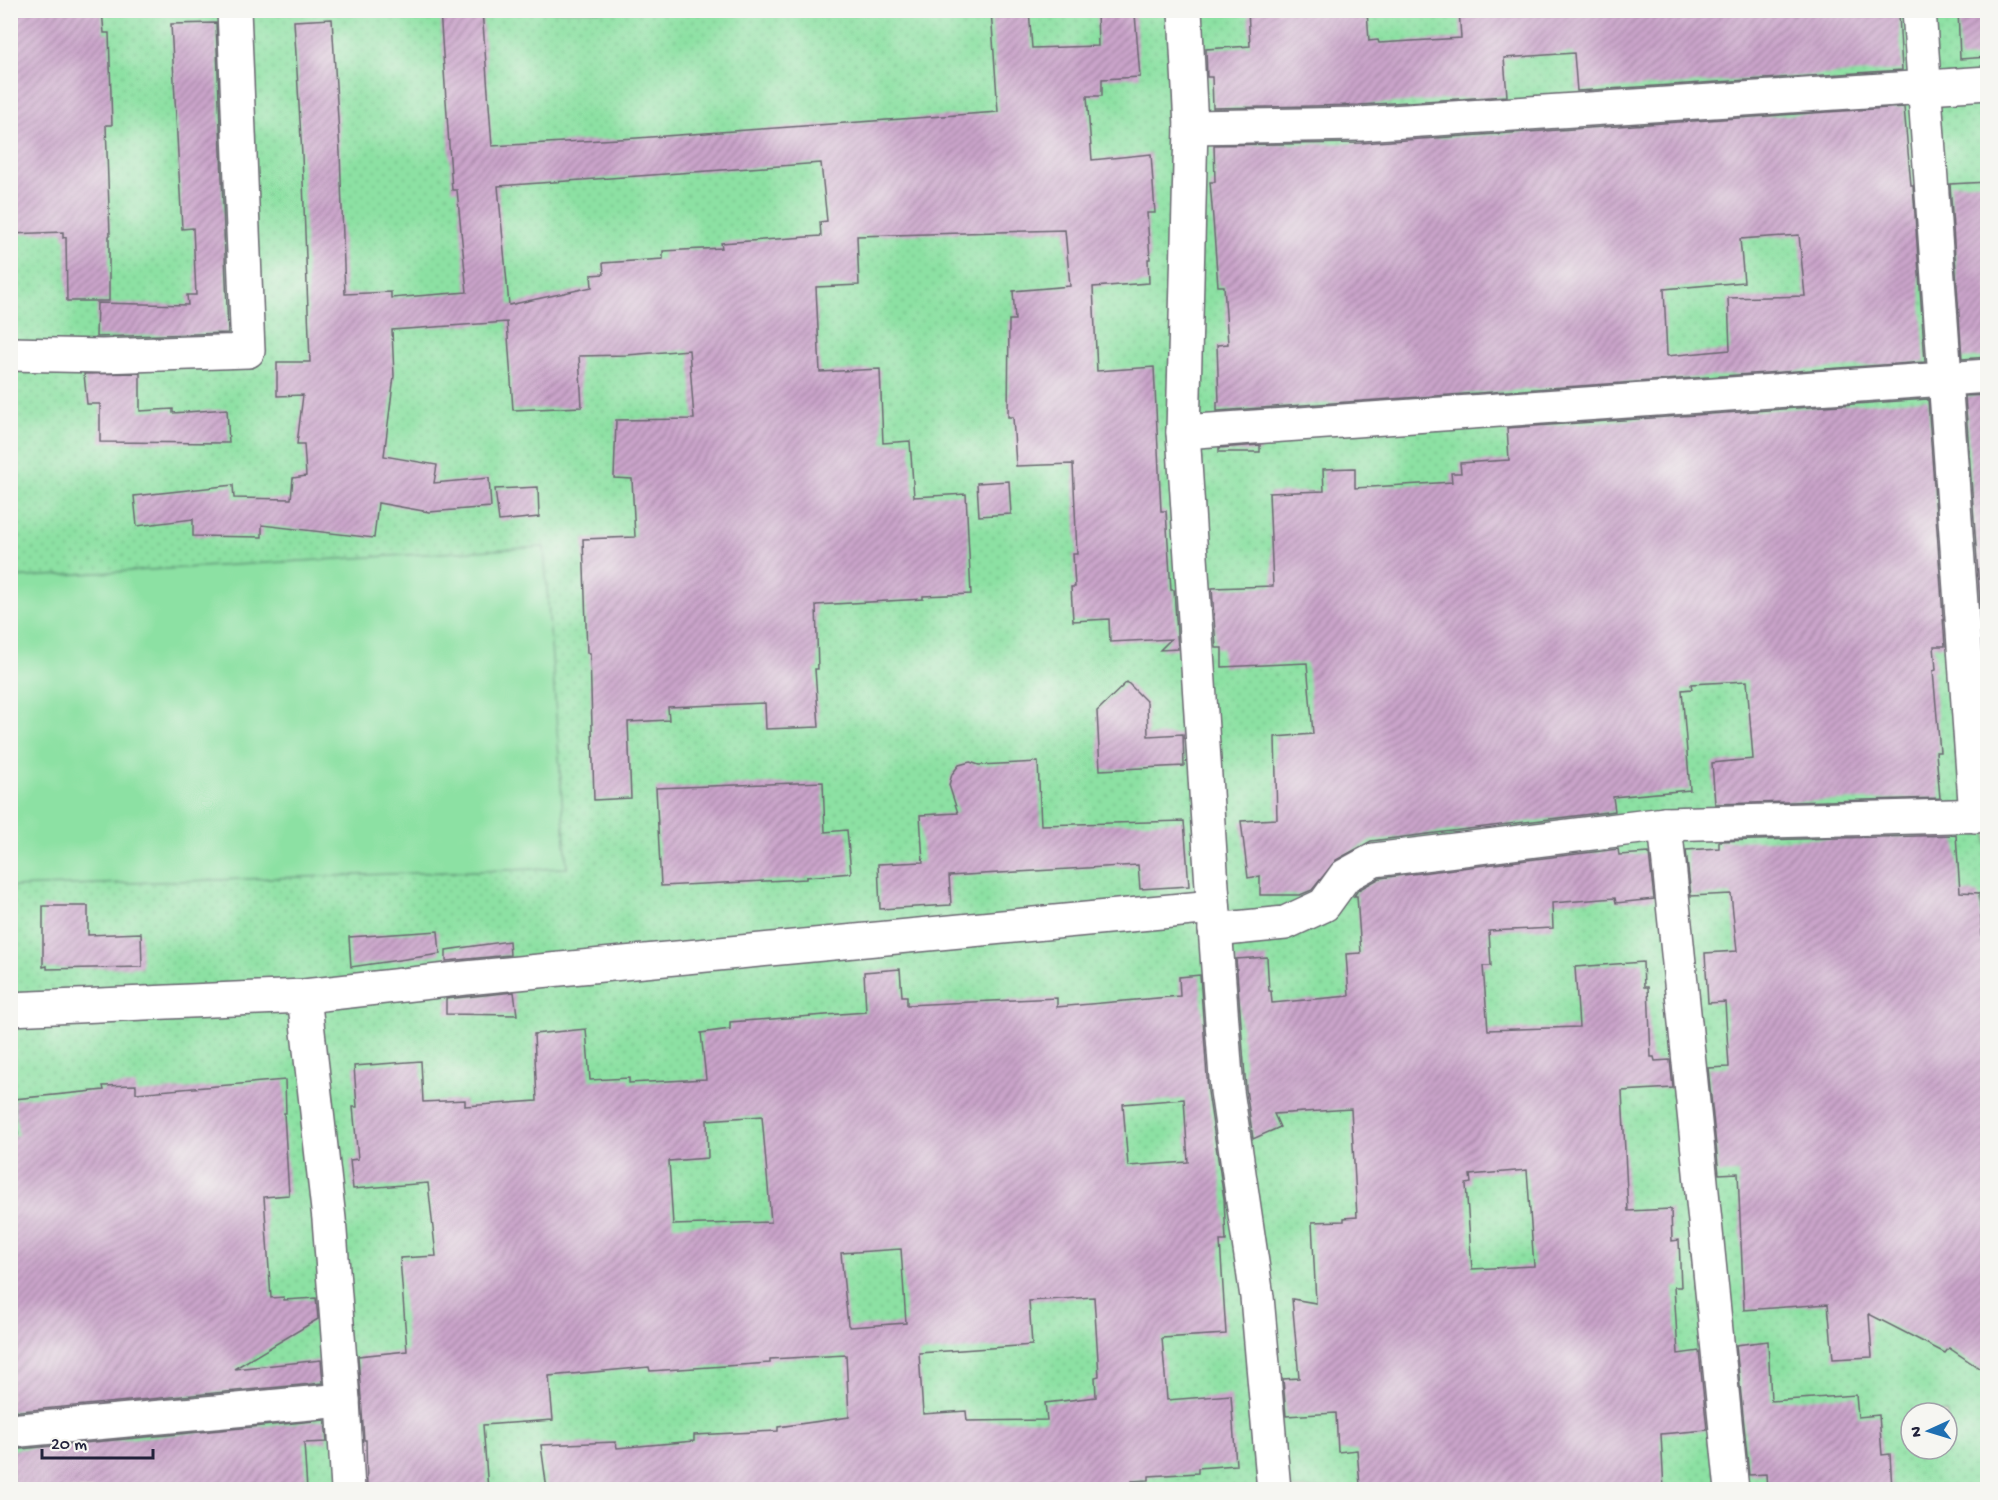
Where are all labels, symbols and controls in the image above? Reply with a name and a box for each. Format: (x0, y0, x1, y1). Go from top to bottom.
north arrow (1899, 1401, 1959, 1461)
scale bar (42, 1422, 153, 1460)
text: N (1908, 1425, 1927, 1438)
text: 20 m (51, 1435, 87, 1456)

